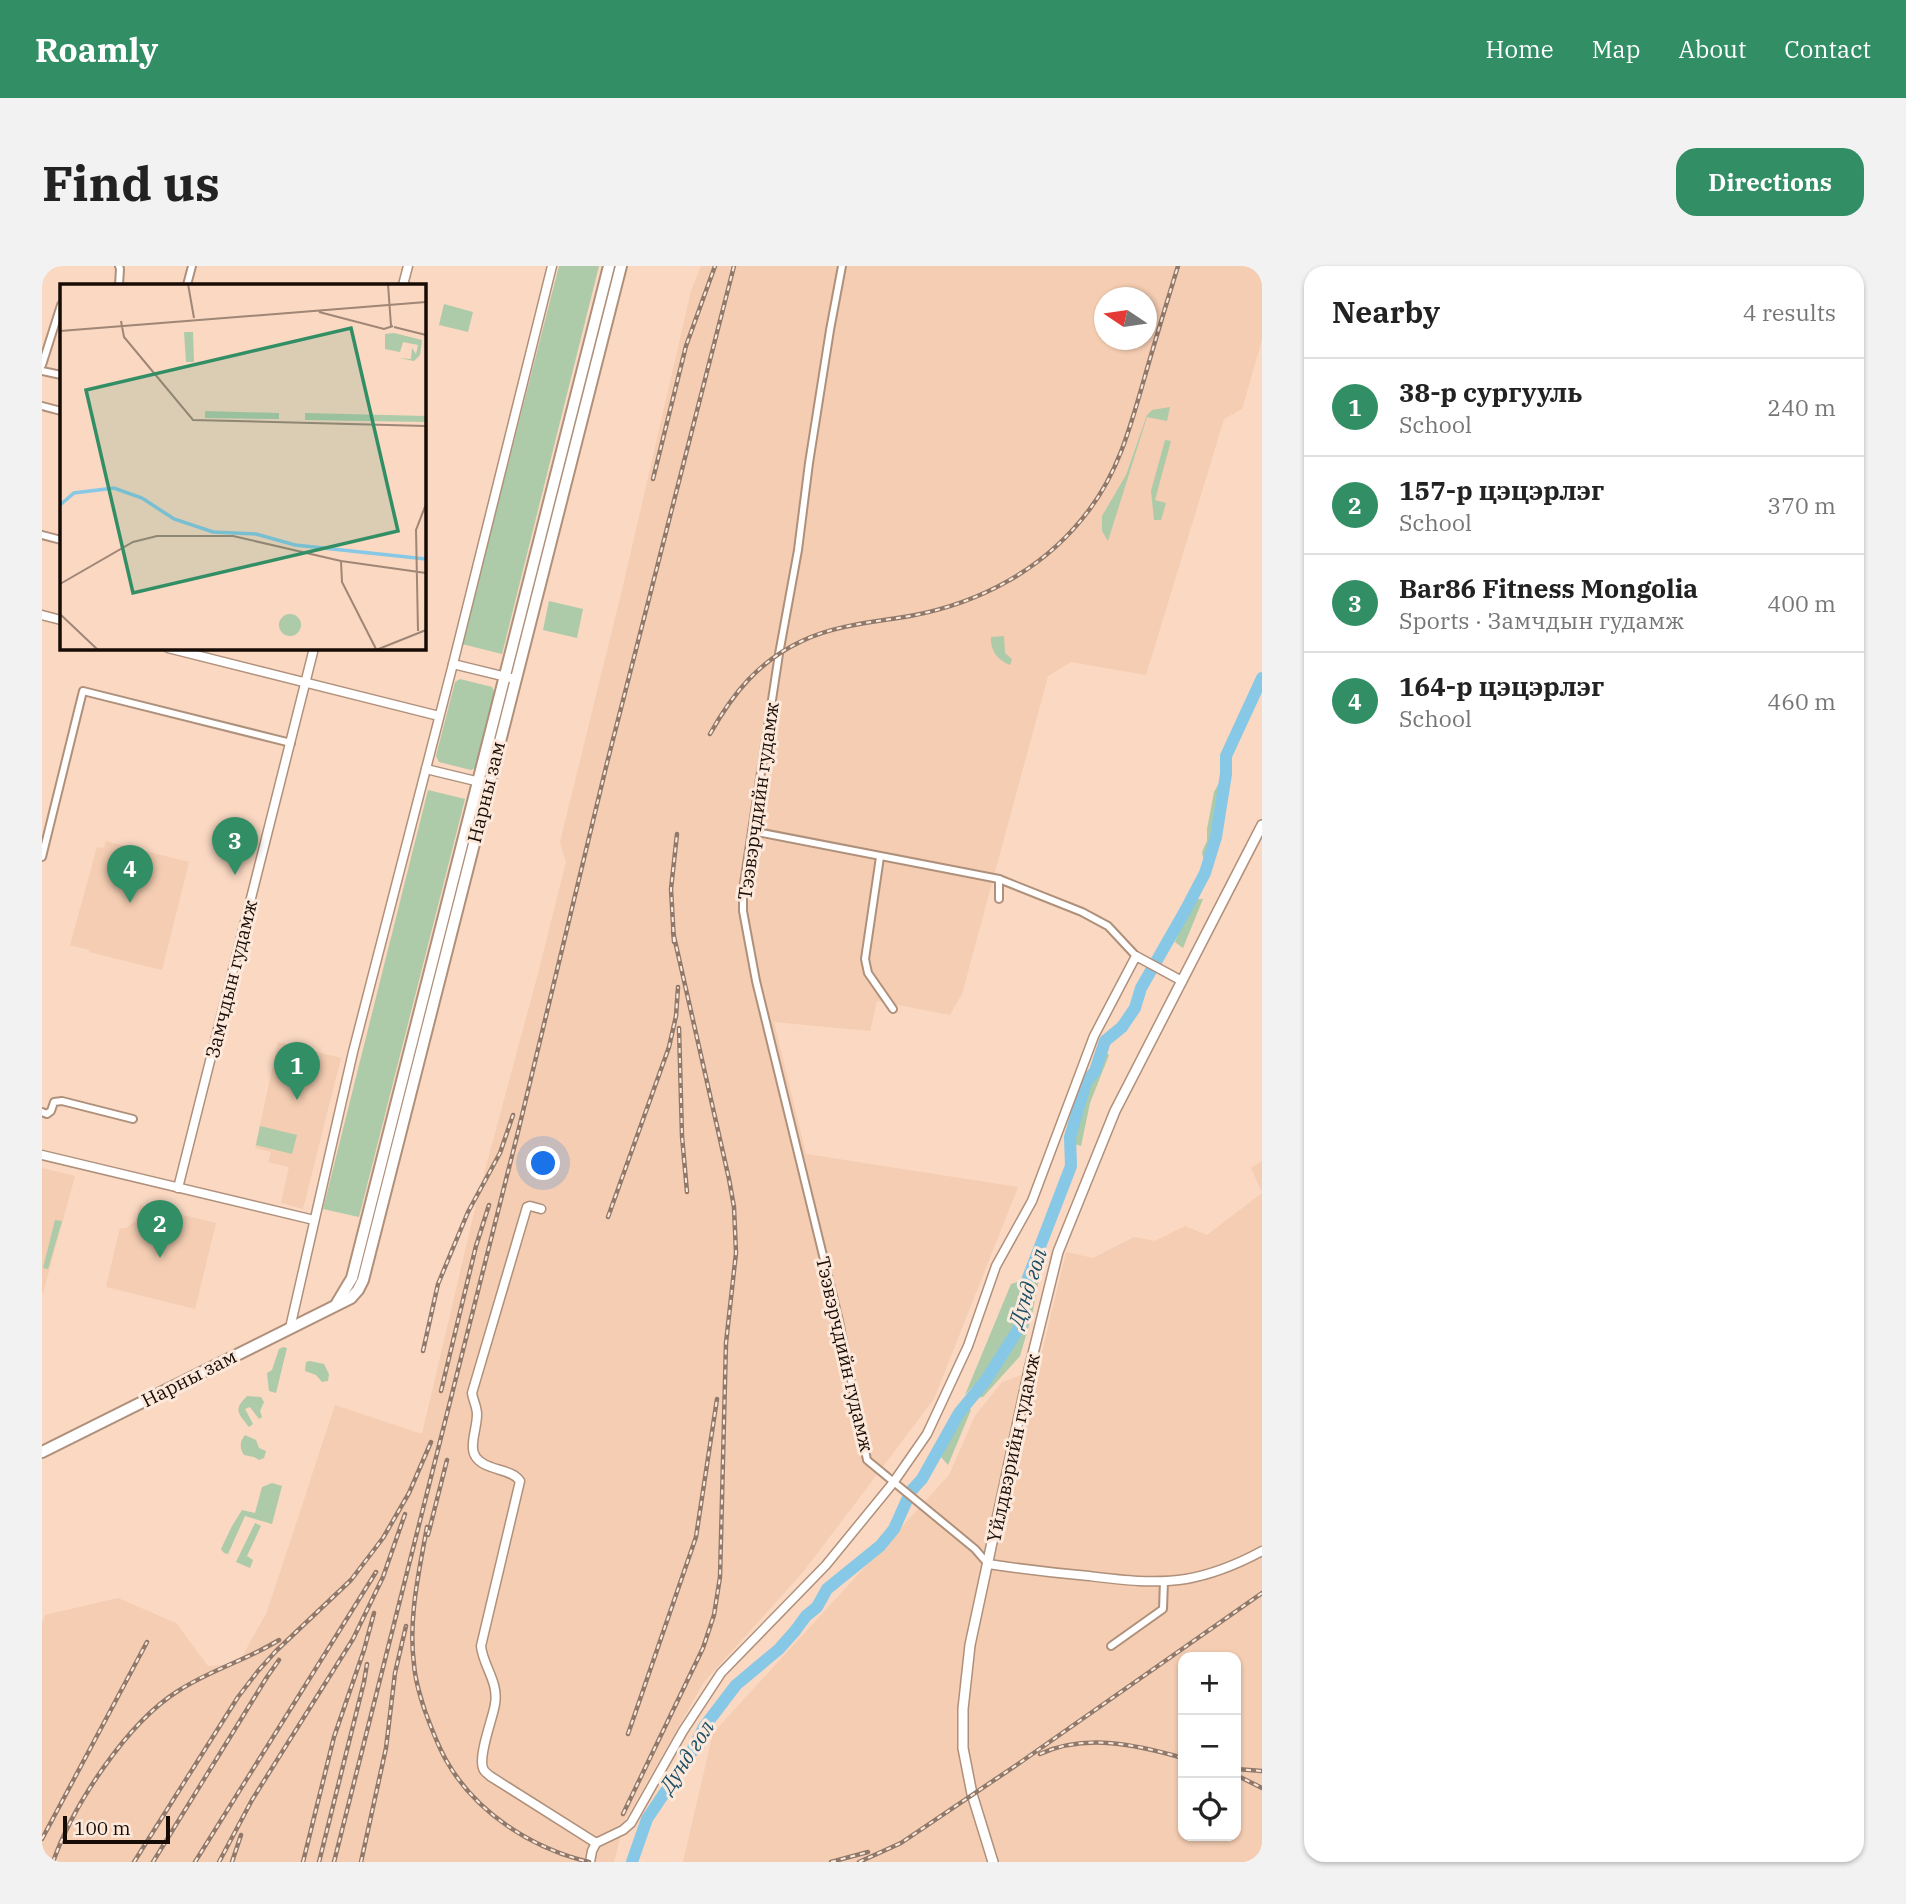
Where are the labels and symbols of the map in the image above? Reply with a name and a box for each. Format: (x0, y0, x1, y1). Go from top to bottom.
inset map (60, 284, 425, 649)
north arrow (1094, 287, 1157, 350)
street label: Тээвэрчдийн гудамж (732, 700, 784, 902)
street label: Нарны зам (462, 739, 510, 845)
pin: 3 (212, 817, 258, 875)
pin: 4 (107, 845, 153, 903)
street label: Замчдын гудамж (200, 897, 262, 1061)
pin: 1 (274, 1042, 320, 1100)
your location (526, 1146, 560, 1180)
pin: 2 (137, 1200, 183, 1258)
water label: Дунд гол (1000, 1244, 1053, 1333)
street label: Тээвэрчдийн гудамж (811, 1254, 879, 1454)
street label: Нарны зам (137, 1344, 241, 1412)
street label: Yйлдвэрийн гудамж (981, 1351, 1045, 1545)
water label: Дунд гол (651, 1715, 720, 1800)
scale bar (63, 1813, 170, 1845)

